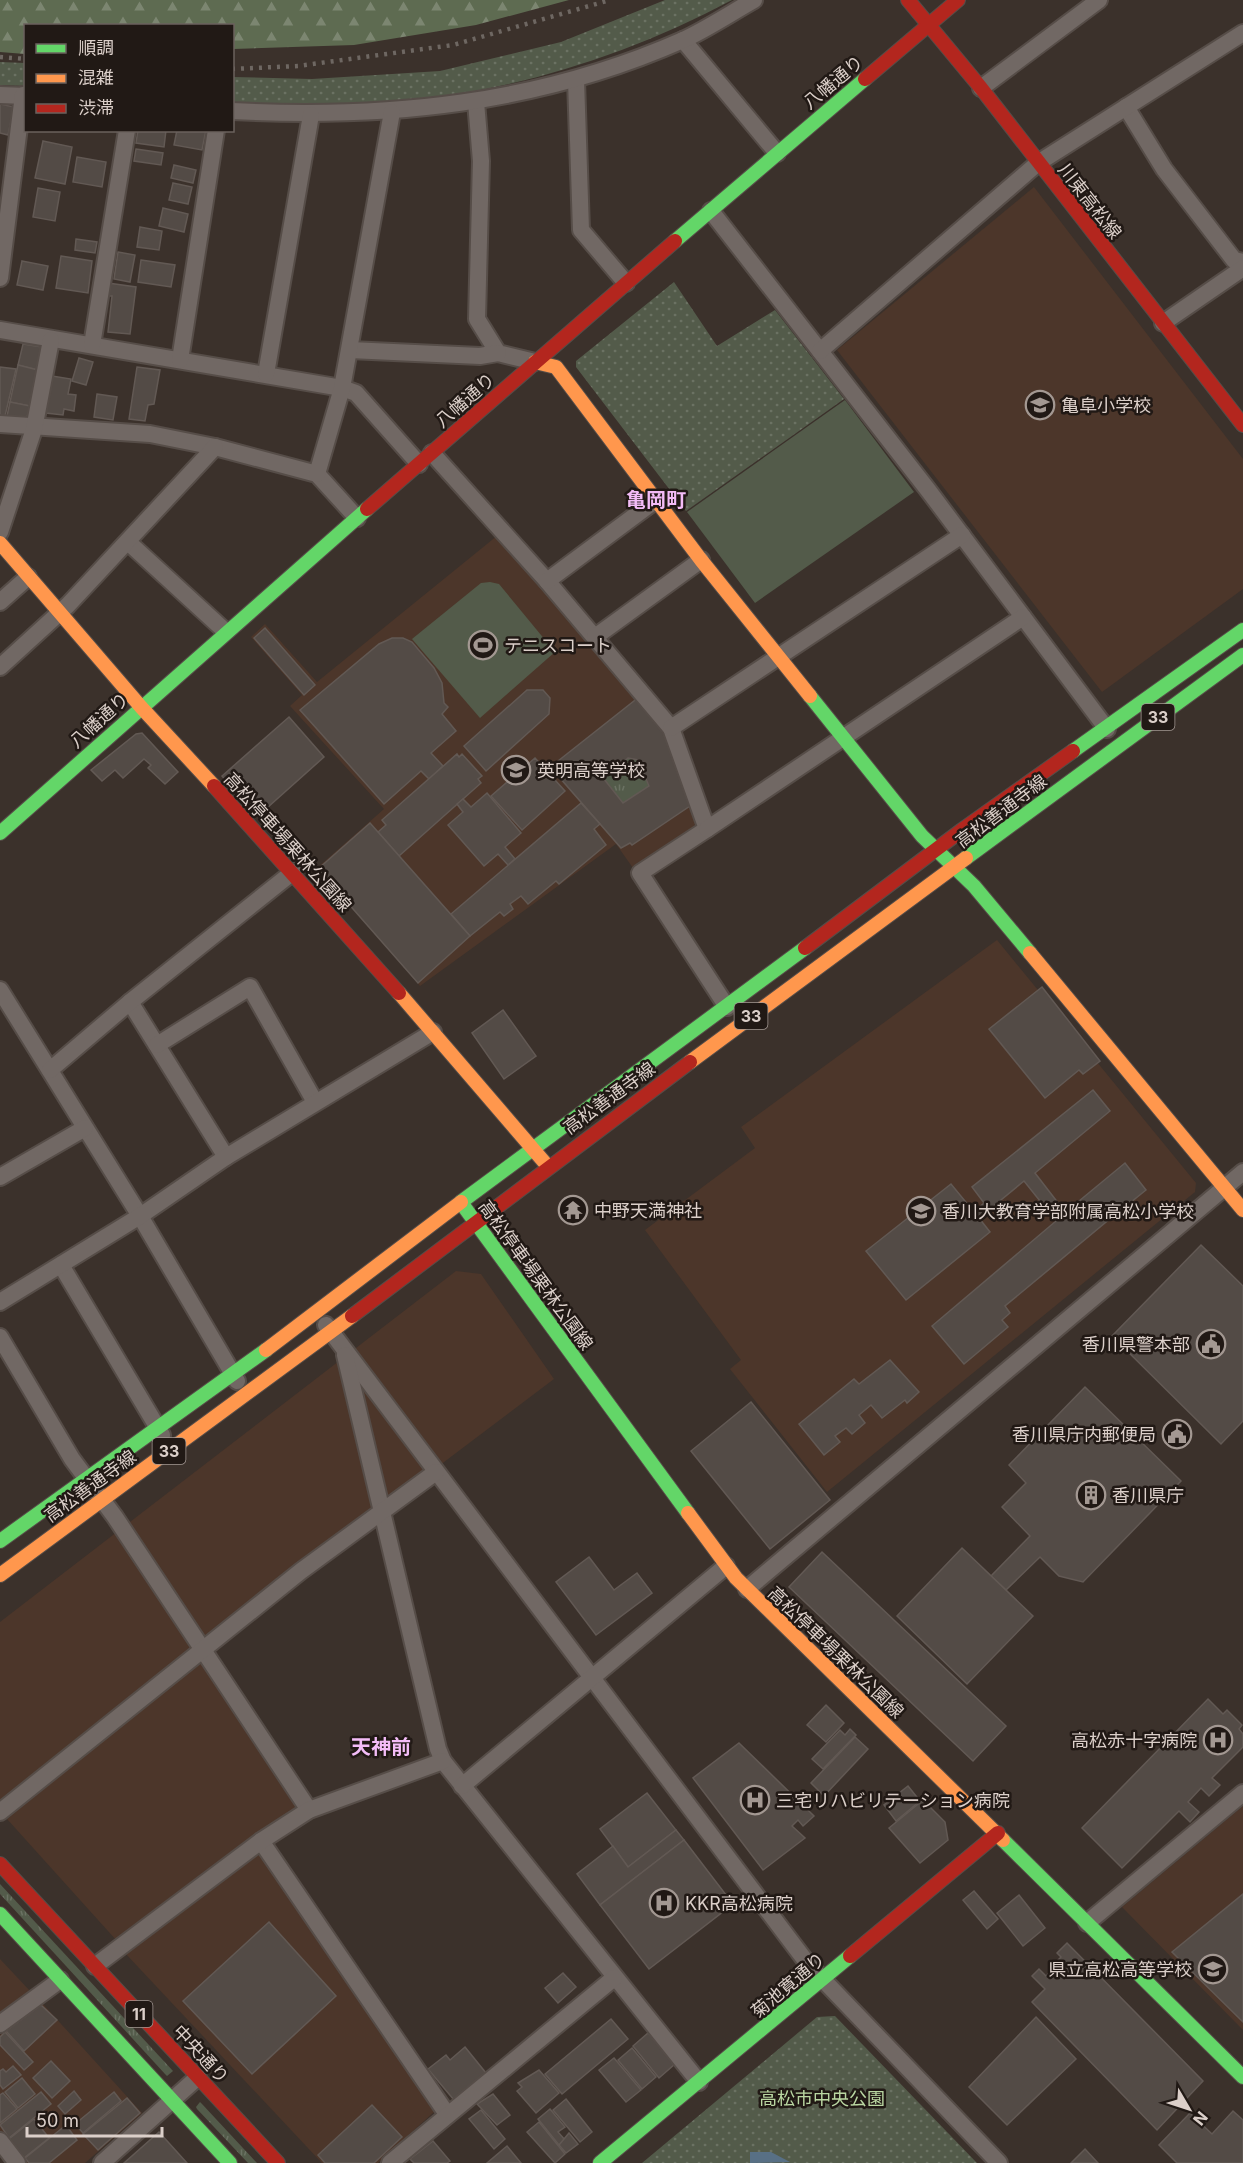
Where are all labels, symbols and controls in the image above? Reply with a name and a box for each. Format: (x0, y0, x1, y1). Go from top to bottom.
legend (24, 24, 234, 132)
text: 順調 (78, 37, 114, 58)
street label: 八幡通り (799, 51, 867, 113)
text: 混雑 (78, 67, 114, 88)
text: 渋滞 (78, 97, 114, 118)
street label: 川東高松線 (1054, 159, 1126, 243)
street label: 八幡通り (431, 368, 499, 432)
school or university icon: 亀阜小学校 (1024, 389, 1056, 421)
place label: 亀阜小学校 (1061, 395, 1151, 416)
district label: 亀岡町 (626, 488, 686, 512)
sports icon: テニスコート (467, 629, 499, 661)
place label: テニスコート (504, 635, 612, 656)
street label: 八幡通り (65, 688, 133, 752)
road number: 33 (1142, 704, 1174, 730)
school or university icon: 英明高等学校 (500, 754, 532, 786)
place label: 英明高等学校 (537, 760, 645, 781)
street label: 高松停車場栗林公園線 (220, 768, 356, 916)
street label: 高松善通寺線 (952, 770, 1050, 852)
road number: 33 (734, 1003, 768, 1029)
street label: 高松善通寺線 (559, 1058, 659, 1138)
temple icon: 中野天満神社 (557, 1194, 589, 1226)
school or university icon: 香川大教育学部附属高松小学校 (905, 1195, 937, 1227)
street label: 高松停車場栗林公園線 (475, 1196, 597, 1354)
place label: 中野天満神社 (594, 1200, 702, 1221)
place label: 香川大教育学部附属高松小学校 (942, 1201, 1194, 1222)
public building icon: 香川県警本部 (1195, 1328, 1227, 1360)
place label: 香川県警本部 (1082, 1334, 1190, 1355)
public building icon: 香川県庁内郵便局 (1161, 1418, 1193, 1450)
place label: 香川県庁内郵便局 (1012, 1424, 1156, 1445)
road number: 33 (152, 1438, 186, 1464)
street label: 高松善通寺線 (40, 1446, 140, 1526)
building icon: 香川県庁 (1075, 1479, 1107, 1511)
place label: 香川県庁 (1112, 1485, 1184, 1506)
street label: 高松停車場栗林公園線 (764, 1582, 908, 1722)
hospital icon: 高松赤十字病院 (1202, 1724, 1234, 1756)
place label: 高松赤十字病院 (1071, 1730, 1197, 1751)
district label: 天神前 (351, 1735, 411, 1759)
hospital icon: 三宅リハビリテーション病院 (739, 1784, 771, 1816)
place label: 三宅リハビリテーション病院 (776, 1790, 1010, 1811)
hospital icon: KKR高松病院 (648, 1887, 680, 1919)
place label: KKR高松病院 (685, 1893, 793, 1914)
street label: 菊池寛通り (747, 1948, 829, 2022)
school or university icon: 県立高松高等学校 (1197, 1953, 1229, 1985)
place label: 県立高松高等学校 (1048, 1959, 1192, 1980)
road number: 11 (126, 2001, 152, 2027)
street label: 中央通り (169, 2021, 233, 2087)
north arrow (1159, 2079, 1219, 2139)
park label: 高松市中央公園 (759, 2088, 885, 2109)
scale bar (27, 2100, 162, 2138)
text: N (1189, 2107, 1212, 2129)
text: 50 m (36, 2110, 79, 2131)

